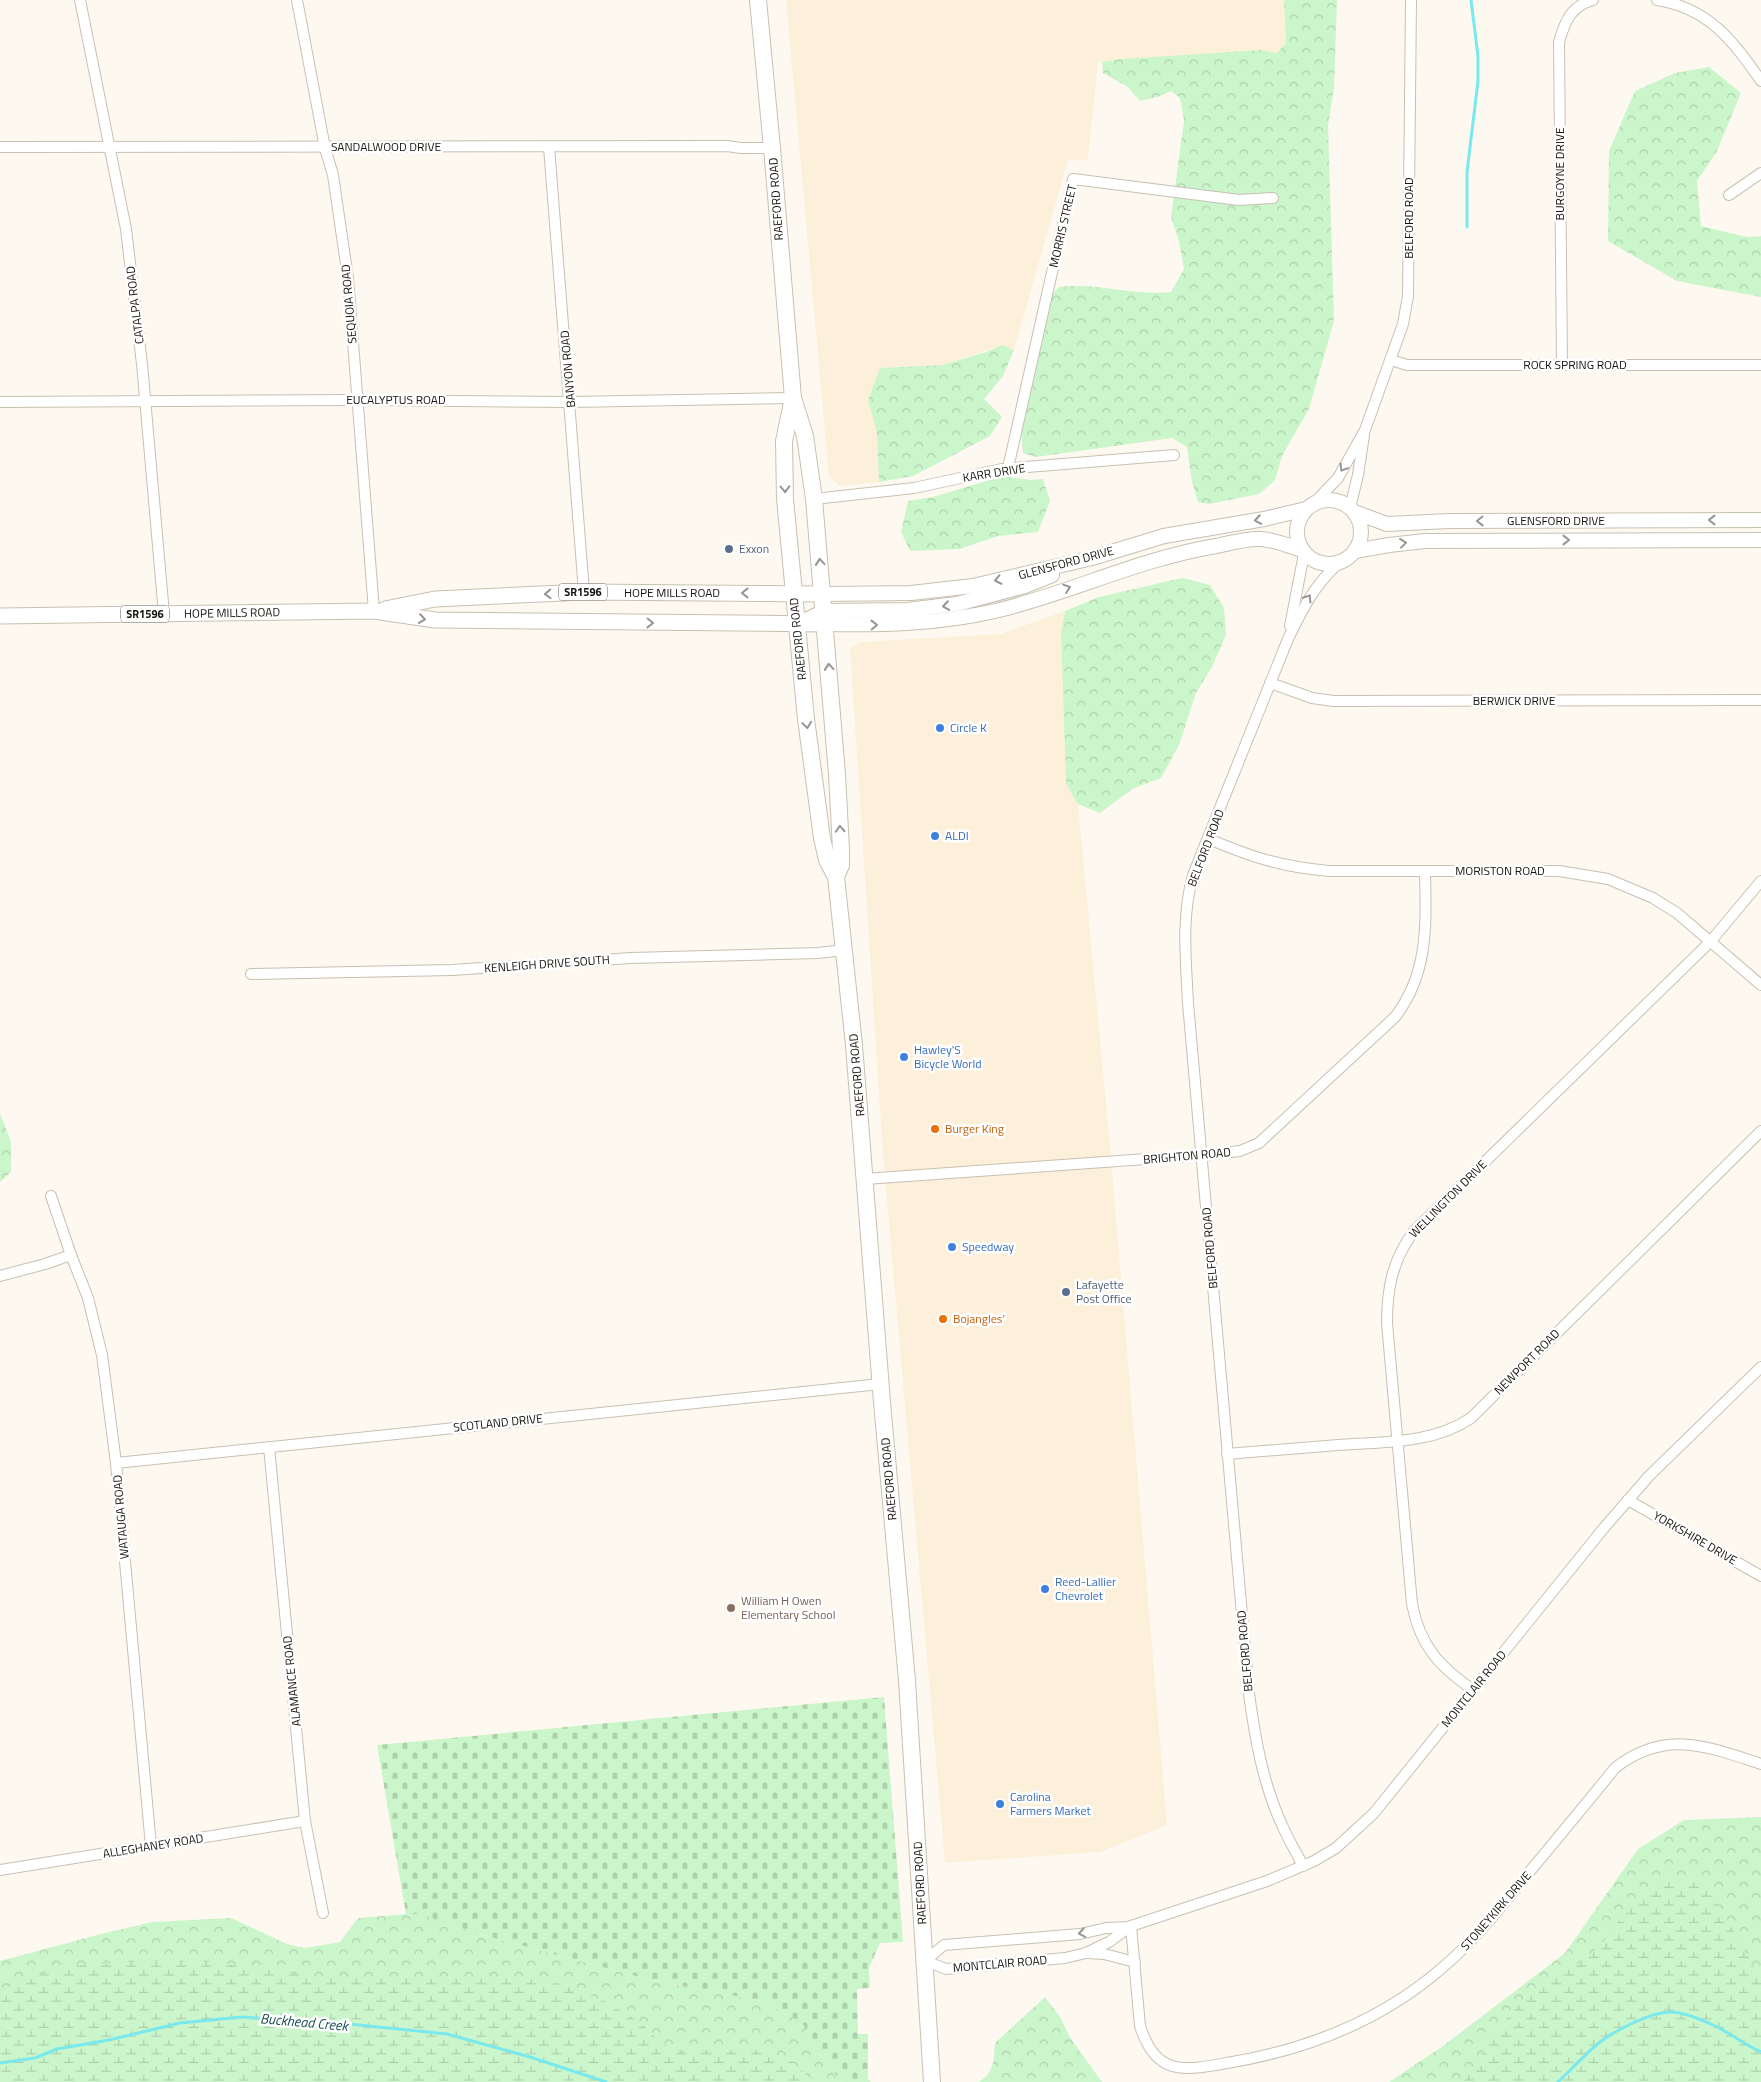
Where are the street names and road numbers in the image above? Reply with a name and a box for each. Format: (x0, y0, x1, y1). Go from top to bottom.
street label: BURGOYNE DRIVE (1550, 127, 1569, 221)
street label: SANDALWOOD DRIVE (331, 137, 441, 156)
street label: RAEFORD ROAD (763, 157, 788, 241)
street label: BELFORD ROAD (1399, 177, 1418, 259)
street label: MORRIS STREET (1044, 182, 1081, 269)
street label: SEQUOIA ROAD (336, 263, 361, 344)
street label: CATALPA ROAD (120, 265, 149, 345)
street label: BANYON ROAD (555, 329, 580, 408)
street label: ROCK SPRING ROAD (1523, 355, 1627, 374)
street label: EUCALYPTUS ROAD (346, 390, 446, 409)
street label: KARR DRIVE (961, 458, 1027, 487)
street label: GLENSFORD DRIVE (1507, 511, 1605, 530)
street label: GLENSFORD DRIVE (1016, 541, 1116, 584)
street label: HOPE MILLS ROAD (624, 583, 720, 602)
road number: SR1596 (559, 584, 607, 600)
street label: RAEFORD ROAD (784, 597, 811, 681)
street label: HOPE MILLS ROAD (184, 602, 280, 623)
road number: SR1596 (121, 606, 169, 622)
street label: BERWICK DRIVE (1473, 691, 1556, 710)
street label: BELFORD ROAD (1182, 806, 1229, 889)
street label: MORISTON ROAD (1455, 861, 1545, 880)
street label: KENLEIGH DRIVE SOUTH (483, 950, 610, 977)
street label: RAEFORD ROAD (843, 1033, 870, 1117)
street label: BRIGHTON ROAD (1142, 1142, 1232, 1169)
street label: WELLINGTON DRIVE (1404, 1155, 1491, 1242)
street label: BELFORD ROAD (1196, 1206, 1223, 1290)
street label: NEWPORT ROAD (1489, 1324, 1564, 1399)
street label: SCOTLAND DRIVE (452, 1408, 544, 1437)
street label: RAEFORD ROAD (875, 1437, 902, 1521)
street label: WATAUGA ROAD (107, 1474, 134, 1560)
street label: YORKSHIRE DRIVE (1650, 1506, 1741, 1570)
street label: BELFORD ROAD (1231, 1609, 1258, 1693)
street label: ALAMANCE ROAD (277, 1634, 306, 1727)
street label: MONTCLAIR ROAD (1436, 1646, 1511, 1731)
street label: ALLEGHANEY ROAD (101, 1828, 205, 1863)
street label: RAEFORD ROAD (908, 1841, 931, 1925)
street label: STONEYKIRK DRIVE (1456, 1866, 1536, 1955)
street label: MONTCLAIR ROAD (952, 1950, 1048, 1977)

